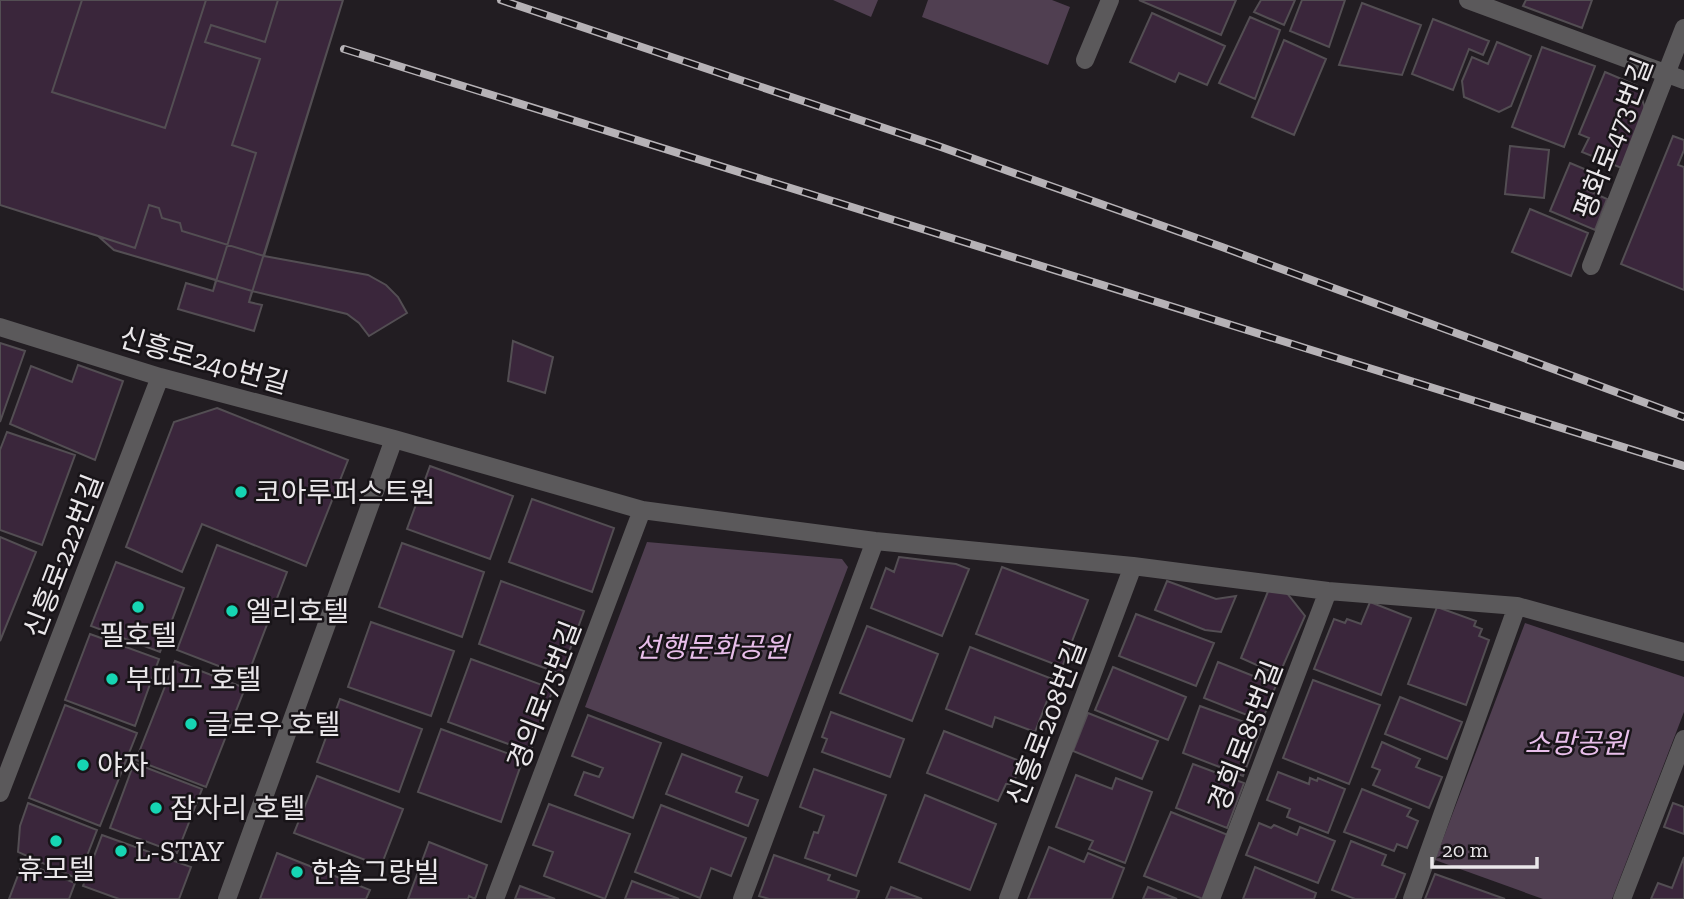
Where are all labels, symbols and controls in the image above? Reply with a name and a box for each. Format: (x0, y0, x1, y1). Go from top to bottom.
street label: 평화로473번길 (1568, 53, 1659, 224)
street label: 신흥로240번길 (115, 321, 292, 400)
street label: 신흥로222번길 (17, 470, 110, 642)
place label: 코아루퍼스트원 (255, 476, 435, 509)
marker: 코아루퍼스트원 (233, 484, 249, 500)
place label: 엘리호텔 (246, 595, 349, 628)
marker: 필호텔 (130, 599, 146, 615)
marker: 엘리호텔 (224, 603, 240, 619)
street label: 경의로75번길 (501, 616, 588, 774)
place label: 필호텔 (99, 619, 177, 652)
park label: 선행문화공원 (635, 631, 792, 664)
street label: 신흥로208번길 (1000, 636, 1093, 811)
street label: 경희로85번길 (1202, 656, 1289, 816)
place label: 부띠끄 호텔 (126, 663, 261, 696)
marker: 부띠끄 호텔 (104, 671, 120, 687)
place label: 글로우 호텔 (205, 708, 340, 741)
marker: 글로우 호텔 (183, 716, 199, 732)
park label: 소망공원 (1524, 727, 1630, 760)
place label: 야자 (97, 749, 149, 782)
marker: 야자 (75, 757, 91, 773)
place label: 잠자리 호텔 (170, 792, 305, 825)
marker: 잠자리 호텔 (148, 800, 164, 816)
scale bar (1432, 825, 1537, 869)
marker: 휴모텔 (48, 833, 64, 849)
place label: L-STAY (135, 835, 225, 868)
text: 20 m (1442, 837, 1488, 862)
marker: L-STAY (113, 843, 129, 859)
place label: 휴모텔 (17, 853, 95, 886)
place label: 한솔그랑빌 (311, 856, 440, 889)
marker: 한솔그랑빌 (289, 864, 305, 880)

